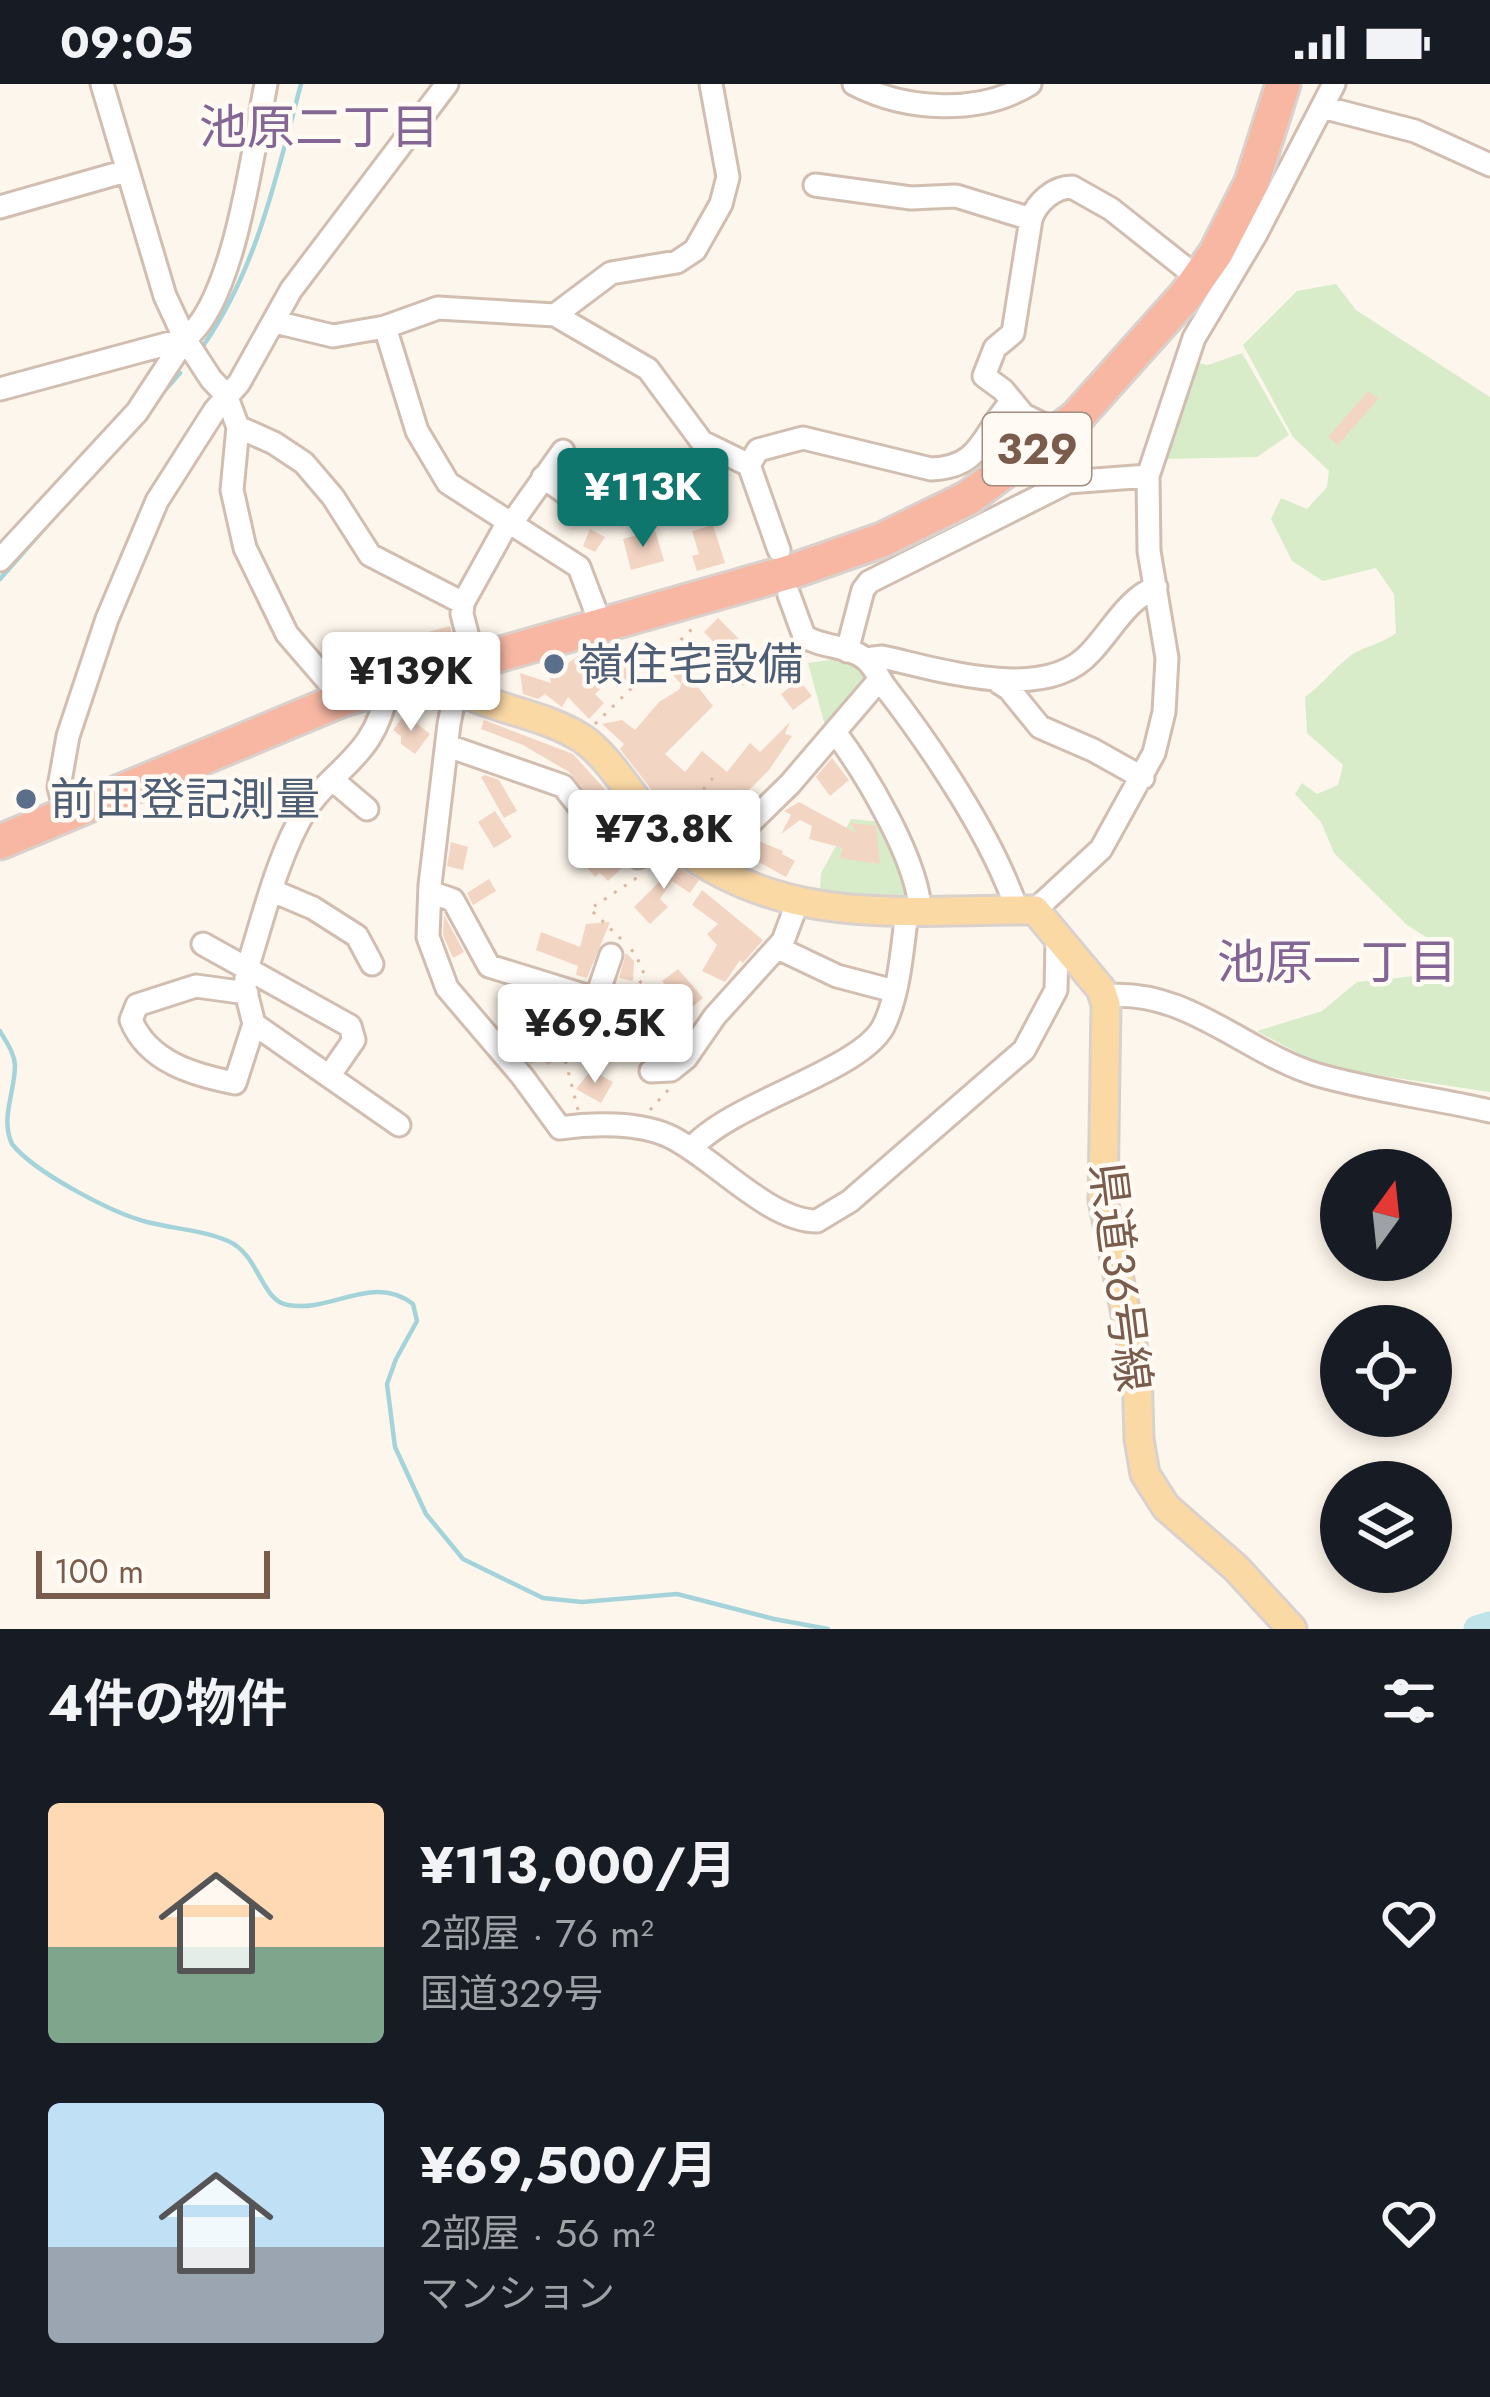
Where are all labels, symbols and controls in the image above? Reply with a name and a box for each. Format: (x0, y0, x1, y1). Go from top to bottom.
text: 09:05 (60, 10, 193, 75)
district label: 池原二丁目 (199, 93, 439, 162)
road number: 329 (983, 413, 1091, 485)
pin: ¥113K (559, 448, 727, 550)
text: ¥113K (584, 458, 702, 515)
pin: ¥139K (327, 632, 495, 734)
place label: 嶺住宅設備 (578, 632, 803, 697)
text: ¥139K (349, 642, 473, 699)
marker: 嶺住宅設備 (541, 651, 567, 677)
place label: 前田登記測量 (50, 767, 320, 832)
marker: 前田登記測量 (13, 786, 39, 812)
pin: ¥73.8K (566, 790, 762, 892)
text: ¥73.8K (595, 800, 733, 857)
district label: 池原一丁目 (1217, 928, 1457, 997)
pin: ¥69.5K (497, 984, 693, 1086)
text: ¥69.5K (525, 994, 665, 1051)
north arrow (1320, 1149, 1452, 1281)
map controls (1320, 1149, 1452, 1593)
street label: 県道36号線 (1074, 1159, 1167, 1395)
button: locate (1320, 1305, 1452, 1437)
button: layers (1320, 1461, 1452, 1593)
scale bar (36, 1545, 270, 1598)
text: 100 m (54, 1548, 144, 1595)
text: 4件の物件 (48, 1666, 288, 1740)
icon: filters (1376, 1668, 1442, 1734)
text: ¥113,000/月 (420, 1828, 737, 1902)
icon: home (144, 1851, 288, 1995)
icon: heart (1376, 1890, 1442, 1956)
text: 2部屋 · 76 m² (420, 1905, 654, 1962)
text: 国道329号 (420, 1965, 603, 2022)
text: ¥69,500/月 (420, 2128, 718, 2202)
icon: home (144, 2151, 288, 2295)
icon: heart (1376, 2190, 1442, 2256)
text: 2部屋 · 56 m² (420, 2205, 655, 2262)
text: マンション (420, 2265, 615, 2322)

